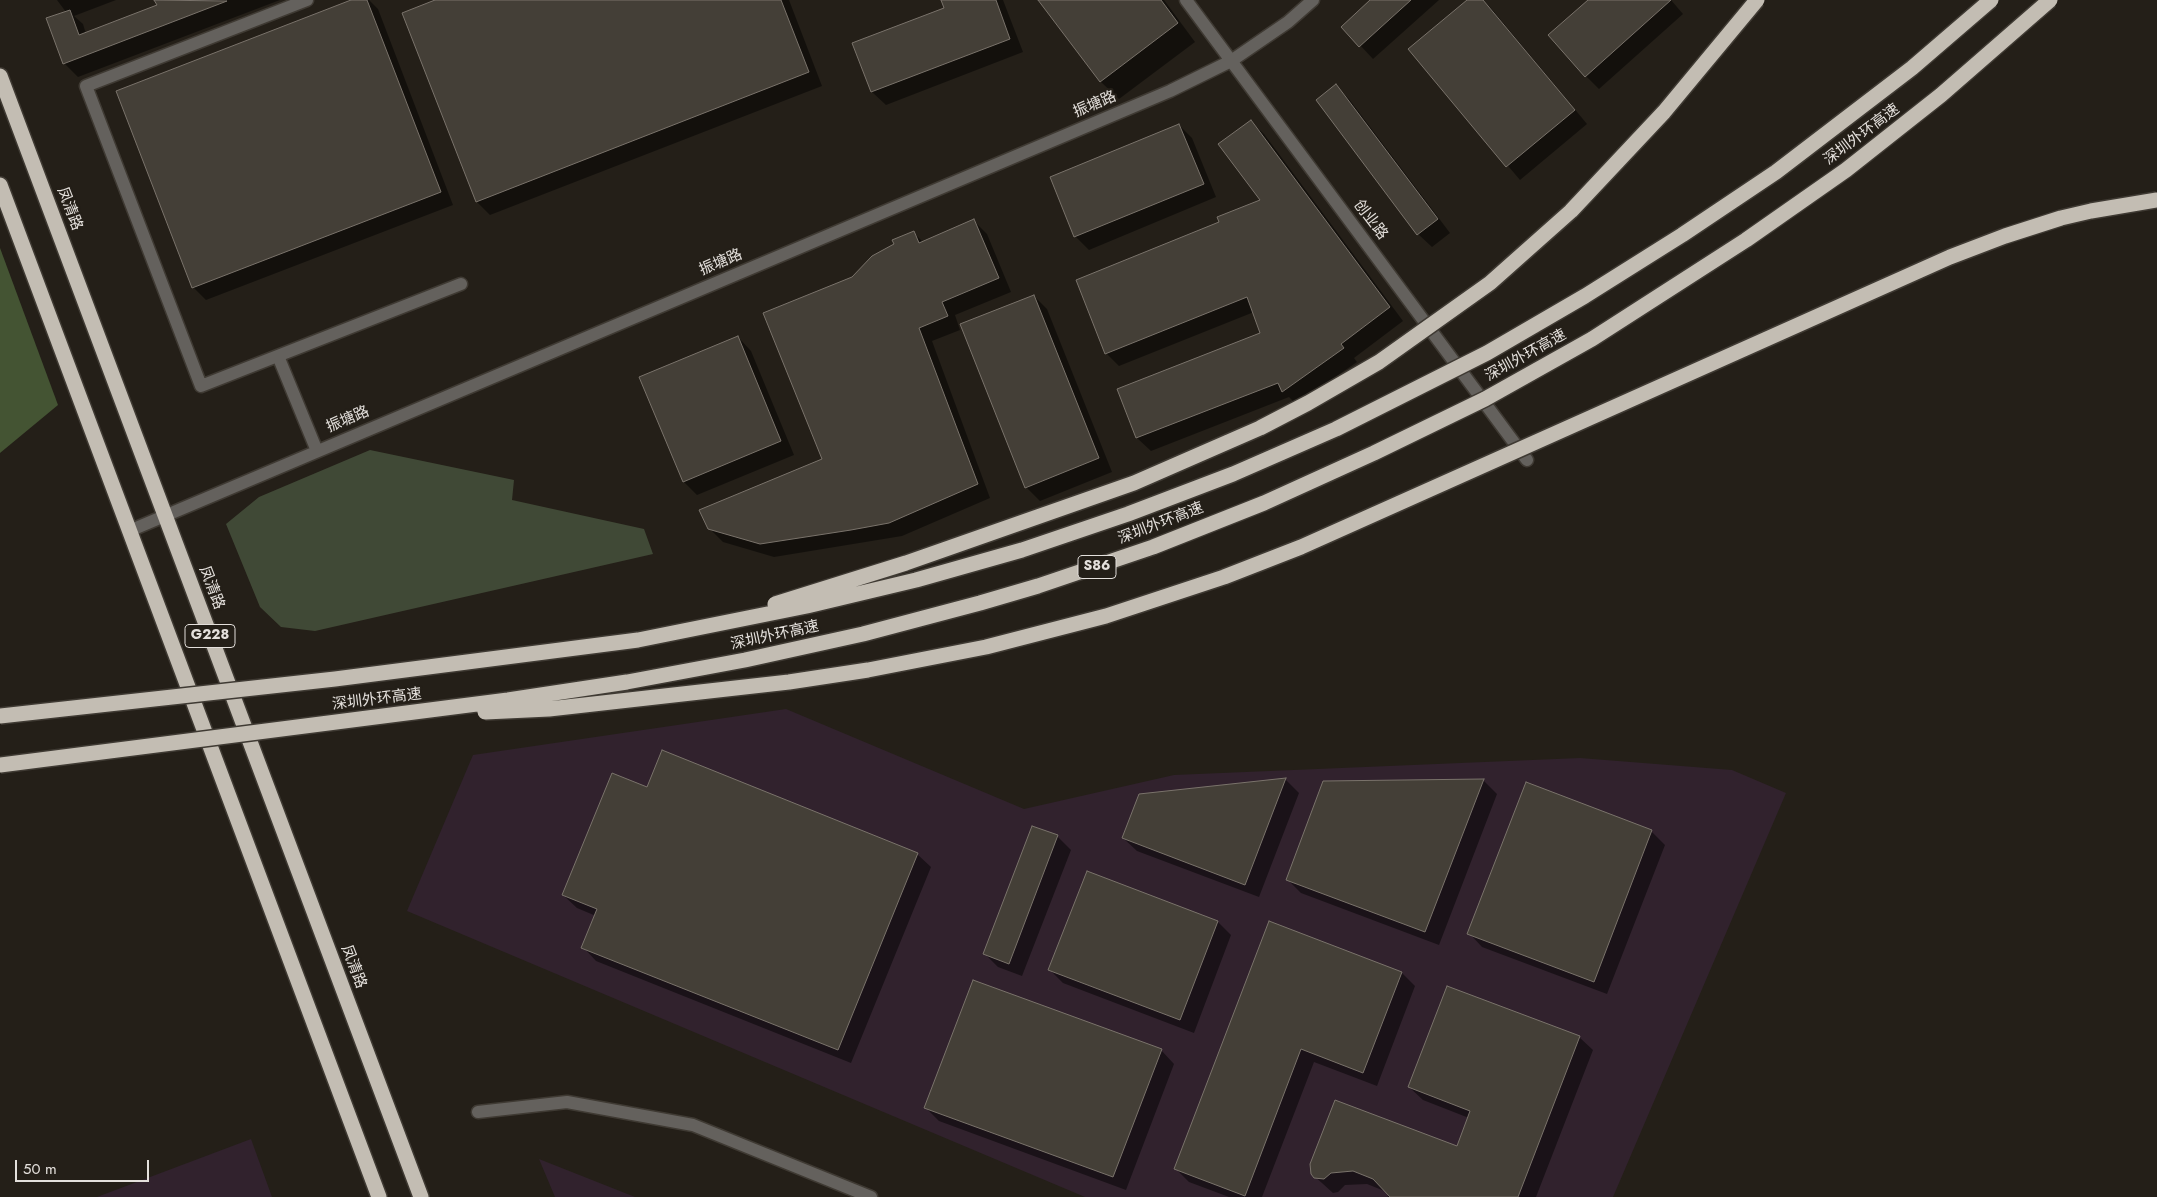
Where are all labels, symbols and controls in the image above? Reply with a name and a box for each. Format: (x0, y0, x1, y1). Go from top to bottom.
street label: 振塘路 (1071, 88, 1119, 122)
street label: 深圳外环高速 (1821, 101, 1903, 169)
street label: 凤清路 (53, 185, 85, 233)
street label: 创业路 (1349, 197, 1391, 243)
street label: 振塘路 (697, 246, 745, 280)
street label: 深圳外环高速 (1482, 326, 1570, 386)
street label: 振塘路 (324, 403, 372, 437)
street label: 深圳外环高速 (1116, 499, 1206, 549)
road number: S86 (1078, 556, 1116, 578)
street label: 凤清路 (195, 564, 227, 612)
street label: 深圳外环高速 (729, 618, 821, 654)
road number: G228 (185, 624, 235, 648)
street label: 深圳外环高速 (331, 686, 423, 714)
street label: 凤清路 (337, 943, 369, 991)
scale bar (18, 1150, 151, 1182)
text: 50 m (23, 1158, 57, 1180)

